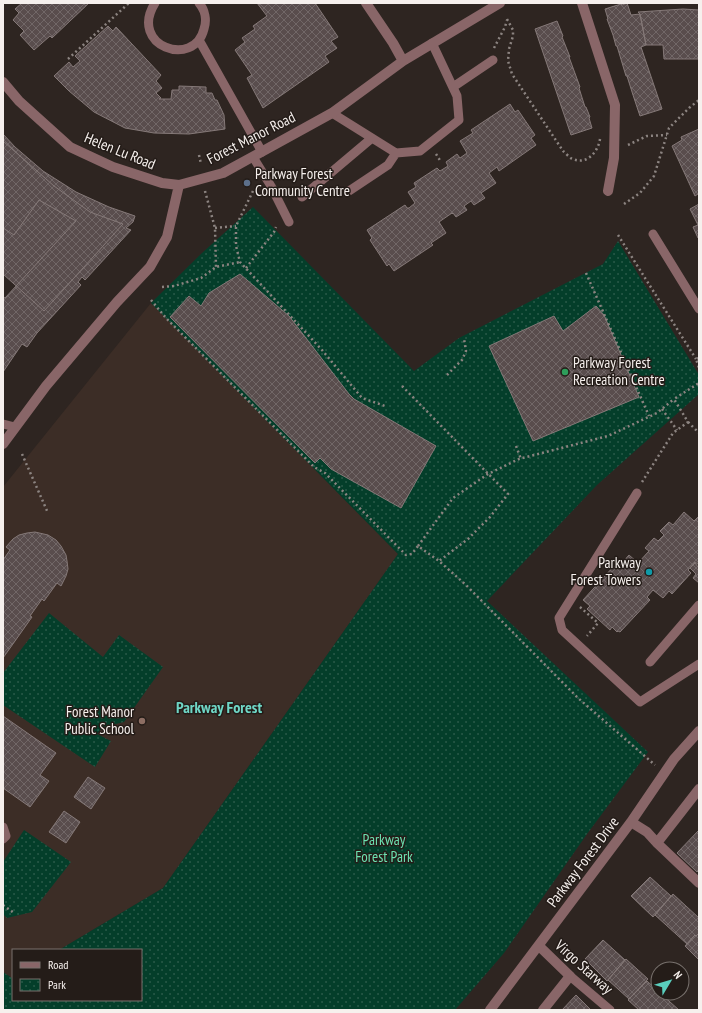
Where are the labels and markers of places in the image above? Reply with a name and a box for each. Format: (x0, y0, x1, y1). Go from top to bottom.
place label: Parkway Forest Community Centre (255, 164, 350, 200)
marker: Parkway Forest Community Centre (242, 178, 252, 188)
place label: Parkway Forest Recreation Centre (573, 353, 665, 389)
marker: Parkway Forest Recreation Centre (560, 367, 570, 377)
place label: Parkway Forest Towers (570, 553, 641, 589)
marker: Parkway Forest Towers (644, 567, 654, 577)
place label: Forest Manor Public School (65, 702, 135, 738)
marker: Forest Manor Public School (137, 716, 147, 726)

